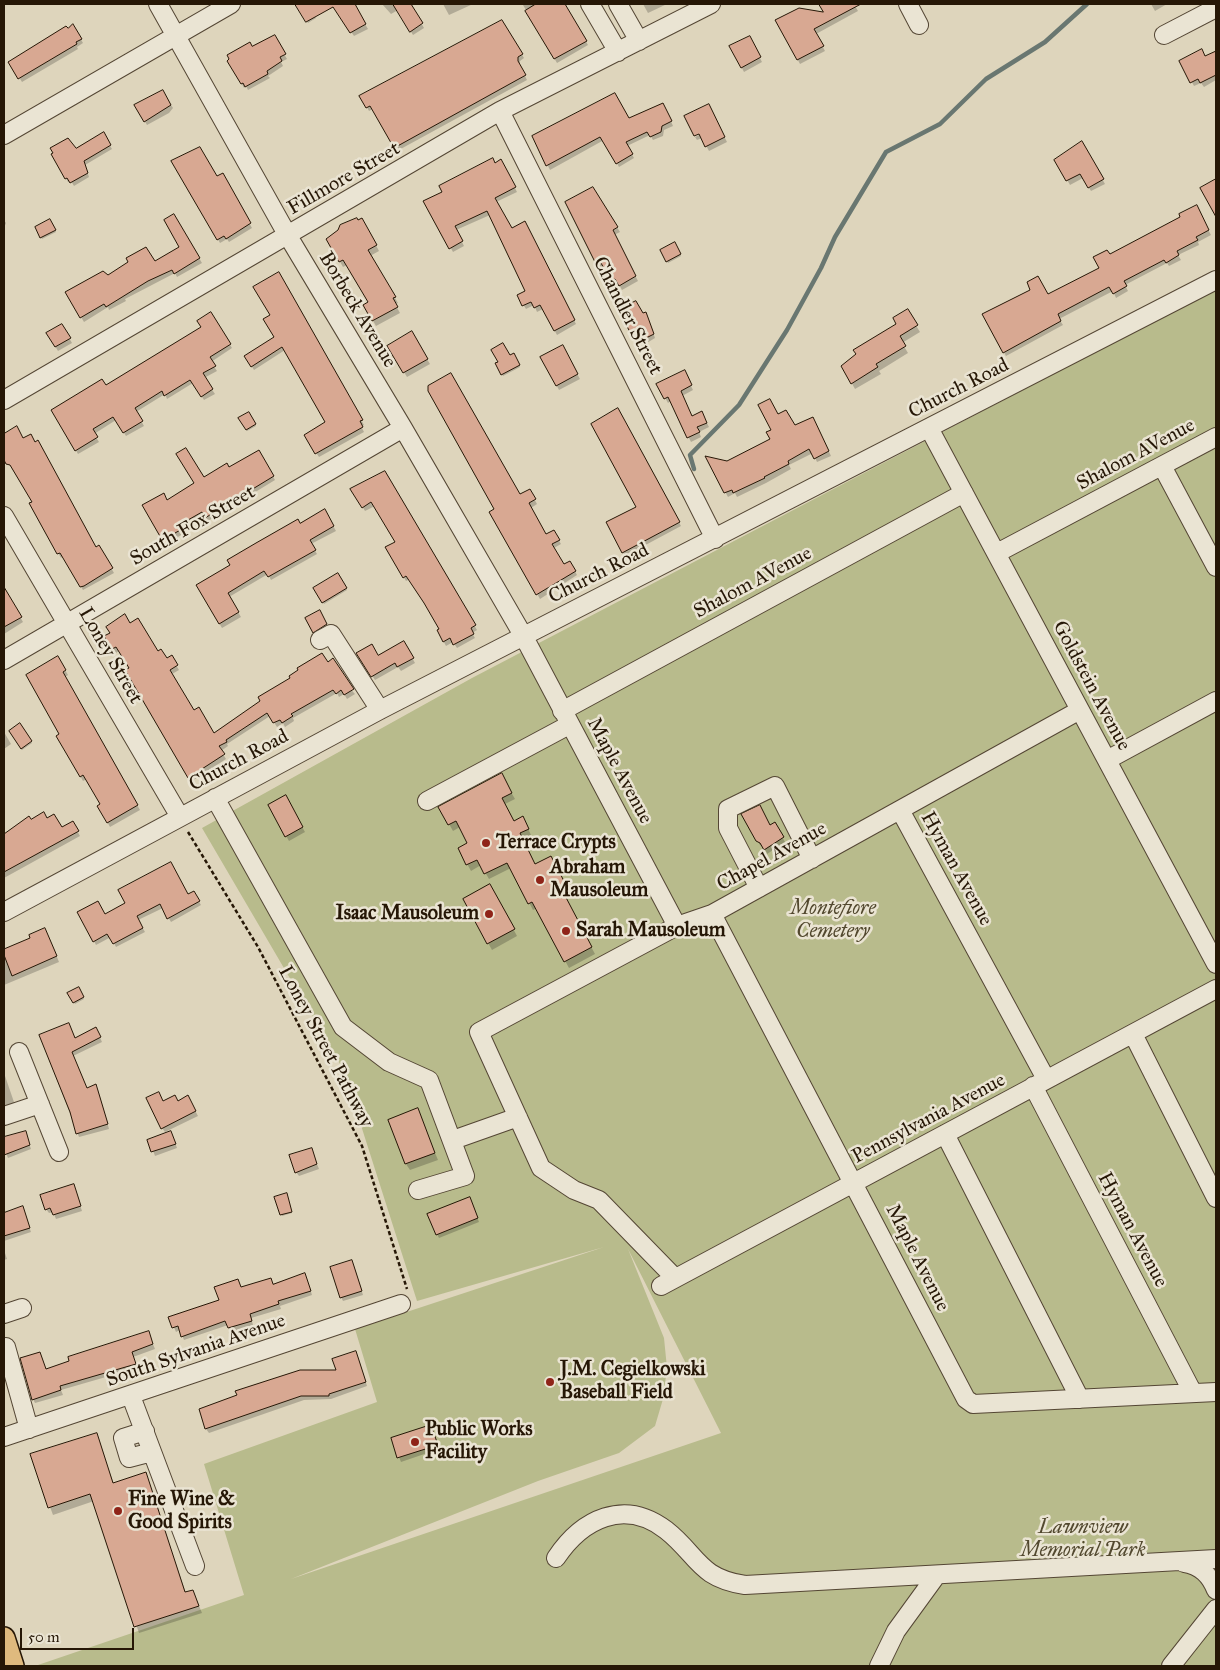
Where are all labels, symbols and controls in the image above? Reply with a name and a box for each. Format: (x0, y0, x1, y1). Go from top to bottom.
street label: Fillmore Street (283, 137, 405, 221)
street label: Borbeck Avenue (313, 248, 401, 372)
street label: Chandler Street (587, 253, 667, 379)
street label: Church Road (905, 354, 1013, 424)
street label: Shalom AVenue (1073, 414, 1199, 496)
street label: South Fox Street (126, 480, 260, 572)
street label: Church Road (545, 539, 653, 609)
street label: Shalom AVenue (690, 542, 816, 624)
street label: Loney Street (73, 603, 147, 709)
street label: Goldstein Avenue (1047, 617, 1135, 755)
street label: Maple Avenue (581, 714, 657, 828)
street label: Church Road (185, 725, 293, 797)
street label: Hyman Avenue (915, 808, 997, 930)
street label: Chapel Avenue (713, 817, 831, 897)
place label: Terrace Crypts (496, 831, 616, 855)
marker: Terrace Crypts (480, 837, 492, 849)
place label: Abraham Mausoleum (550, 856, 648, 903)
marker: Abraham Mausoleum (534, 874, 546, 886)
park label: Montefiore Cemetery (790, 897, 876, 944)
place label: Isaac Mausoleum (335, 902, 479, 926)
marker: Isaac Mausoleum (483, 908, 495, 920)
place label: Sarah Mausoleum (576, 919, 726, 943)
marker: Sarah Mausoleum (560, 925, 572, 937)
street label: Loney Street Pathway (272, 962, 378, 1132)
street label: Pennsylvania Avenue (848, 1069, 1010, 1169)
street label: Hyman Avenue (1092, 1168, 1172, 1292)
street label: Maple Avenue (880, 1200, 954, 1316)
street label: South Sylvania Avenue (103, 1309, 289, 1393)
place label: J.M. Cegielkowski Baseball Field (560, 1358, 706, 1405)
marker: J.M. Cegielkowski Baseball Field (544, 1376, 556, 1388)
place label: Public Works Facility (425, 1418, 533, 1465)
marker: Public Works Facility (409, 1436, 421, 1448)
place label: Fine Wine & Good Spirits (128, 1488, 235, 1535)
marker: Fine Wine & Good Spirits (112, 1505, 124, 1517)
park label: Lawnview Memorial Park (1020, 1516, 1146, 1563)
scale bar (22, 1618, 136, 1650)
text: 50 m (28, 1628, 60, 1646)

